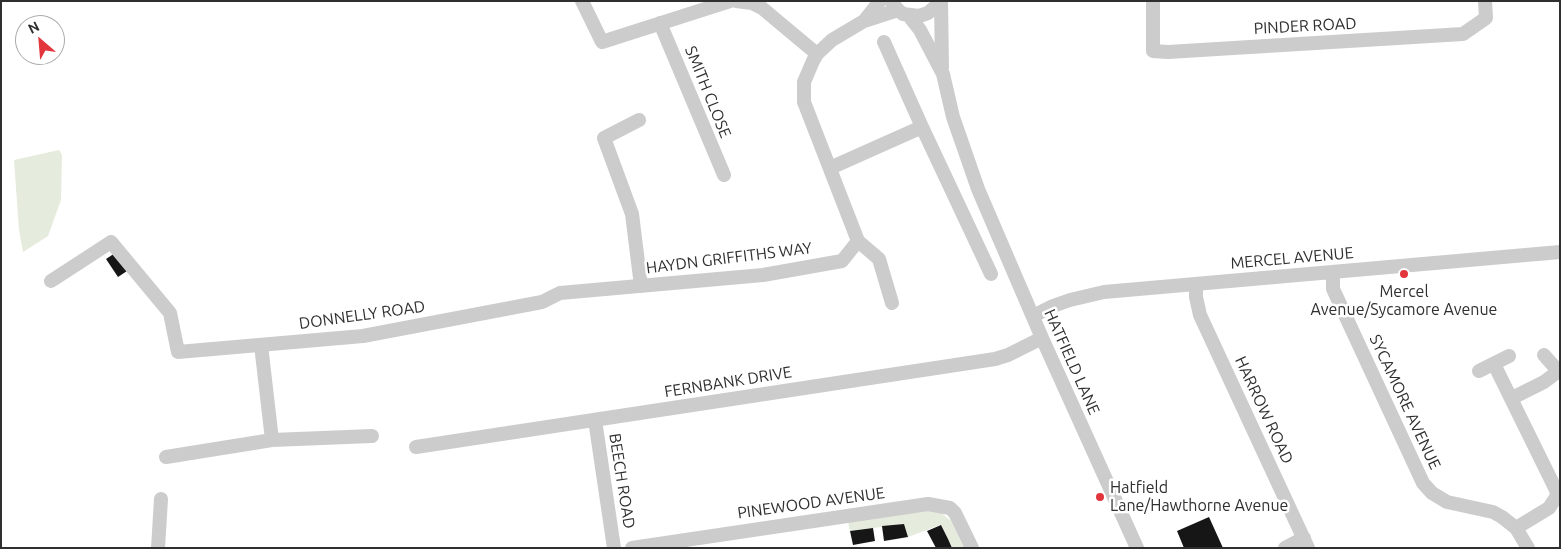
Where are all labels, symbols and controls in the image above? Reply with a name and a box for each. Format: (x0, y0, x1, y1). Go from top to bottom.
street label: PINDER ROAD (1253, 14, 1357, 38)
north arrow (15, 15, 65, 65)
text: N (25, 18, 42, 37)
street label: SMITH CLOSE (681, 43, 735, 141)
street label: HAYDN GRIFFITHS WAY (645, 238, 813, 278)
street label: MERCEL AVENUE (1230, 243, 1354, 273)
marker: Mercel Avenue/Sycamore Avenue (1398, 268, 1410, 280)
place label: Mercel Avenue/Sycamore Avenue (1311, 282, 1497, 320)
street label: DONNELLY ROAD (298, 297, 426, 333)
street label: HATFIELD LANE (1040, 306, 1104, 418)
street label: SYCAMORE AVENUE (1365, 331, 1445, 473)
street label: HARROW ROAD (1231, 353, 1297, 467)
street label: FERNBANK DRIVE (663, 362, 793, 402)
street label: BEECH ROAD (605, 432, 639, 530)
place label: Hatfield Lane/Hawthorne Avenue (1110, 478, 1288, 516)
street label: PINEWOOD AVENUE (736, 483, 886, 523)
marker: Hatfield Lane/Hawthorne Avenue (1094, 491, 1106, 503)

